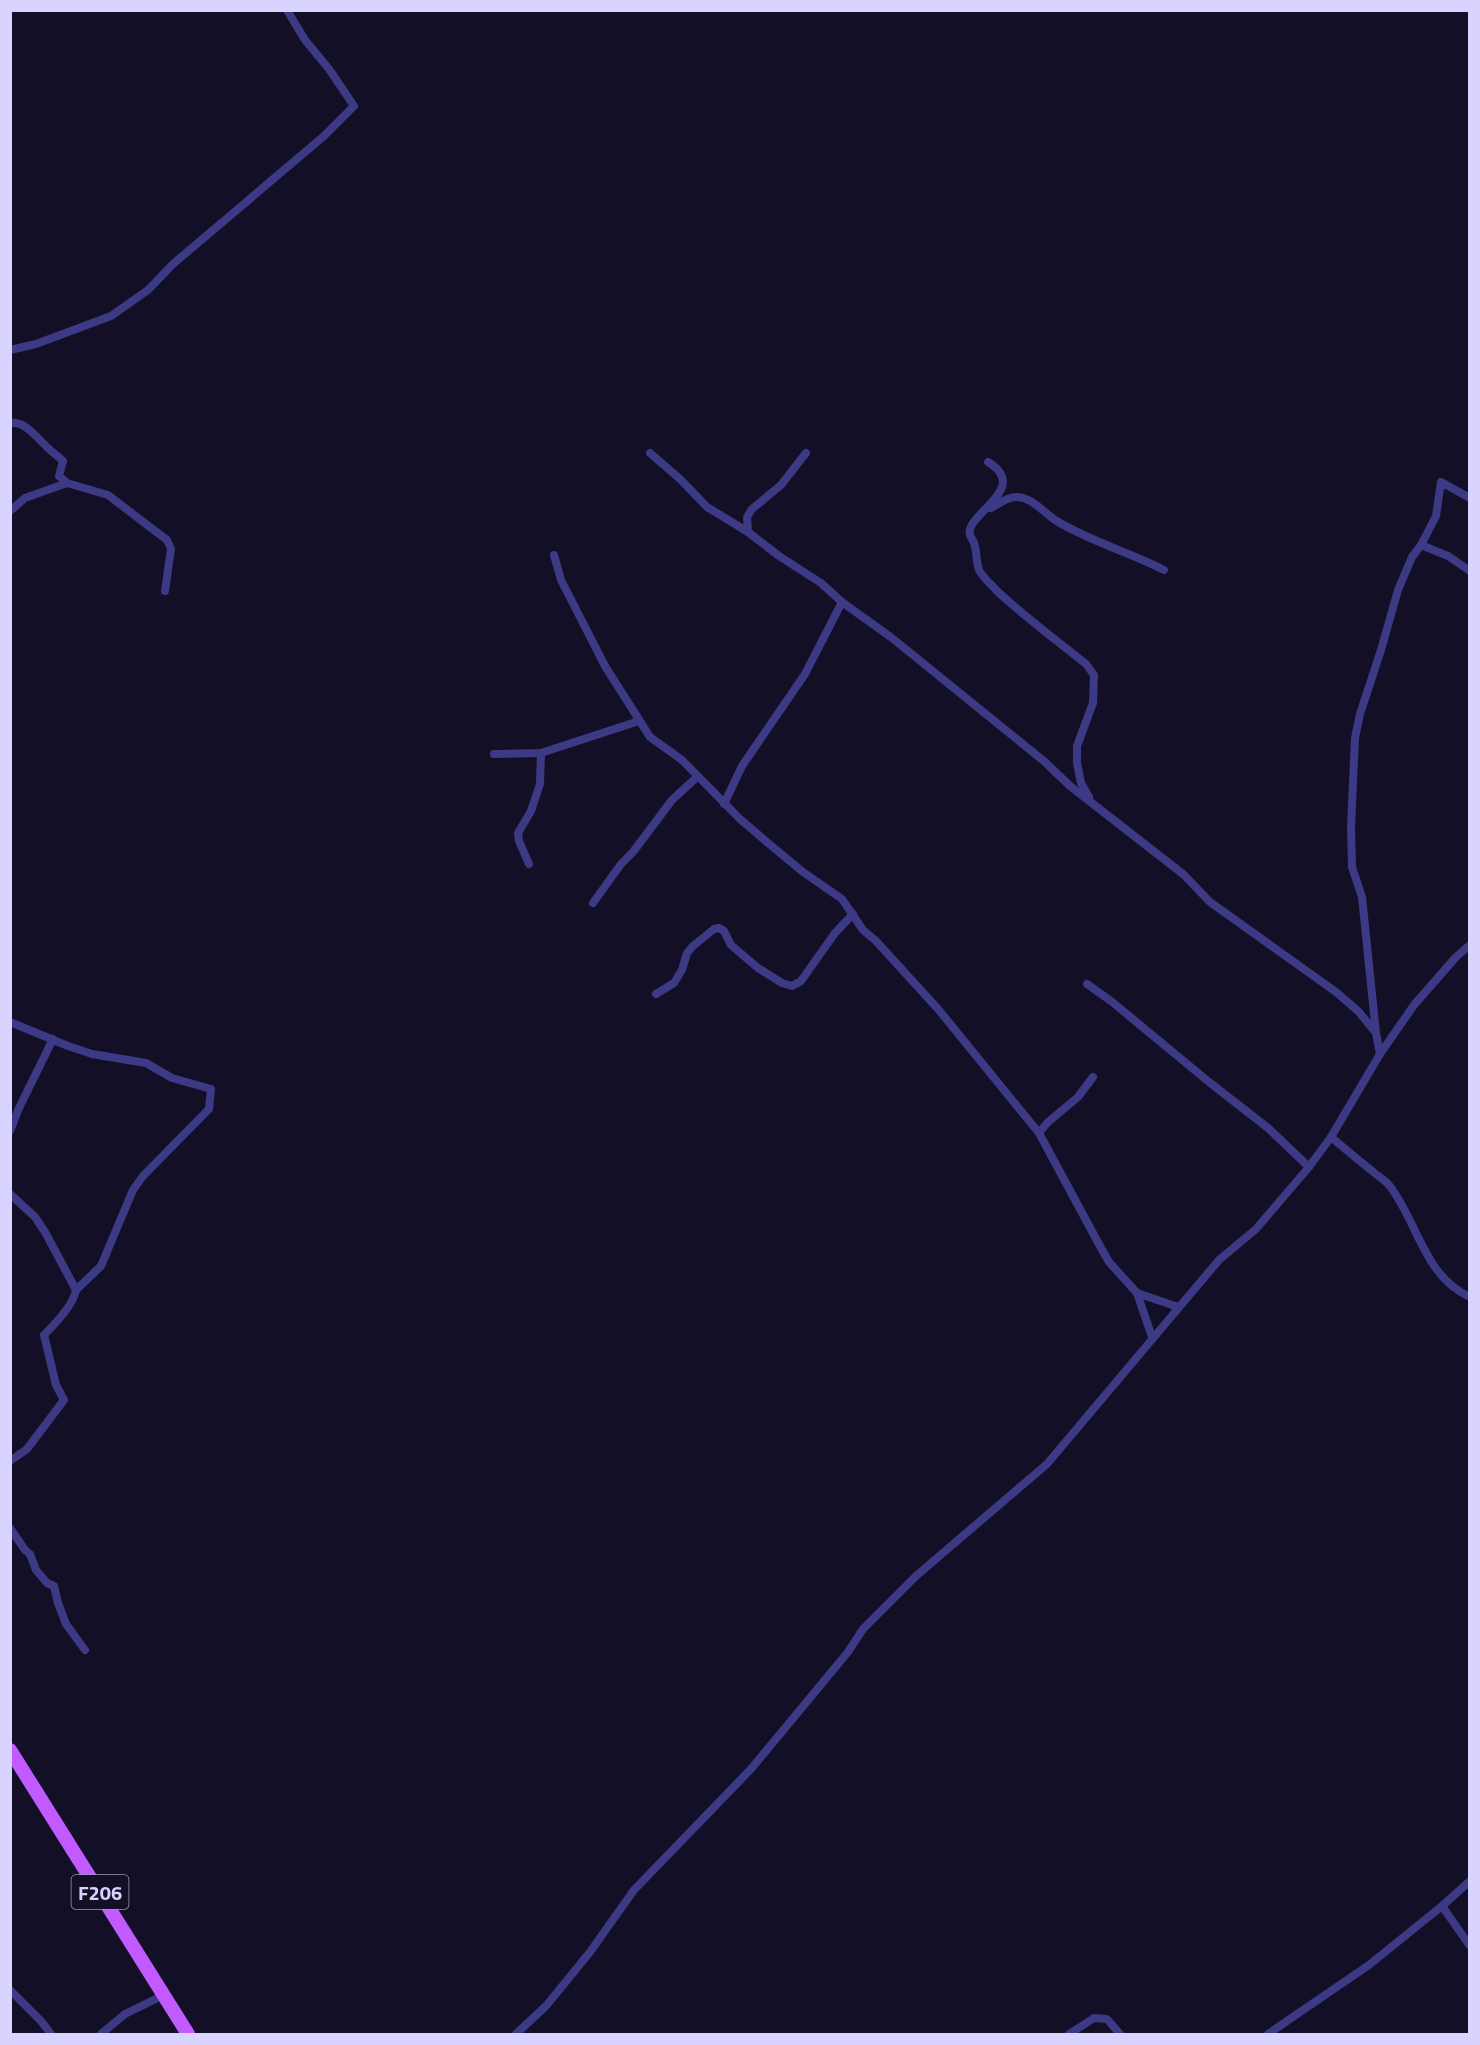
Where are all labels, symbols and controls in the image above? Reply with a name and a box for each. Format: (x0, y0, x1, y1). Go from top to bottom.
road number: F206 (72, 1875, 128, 1909)

